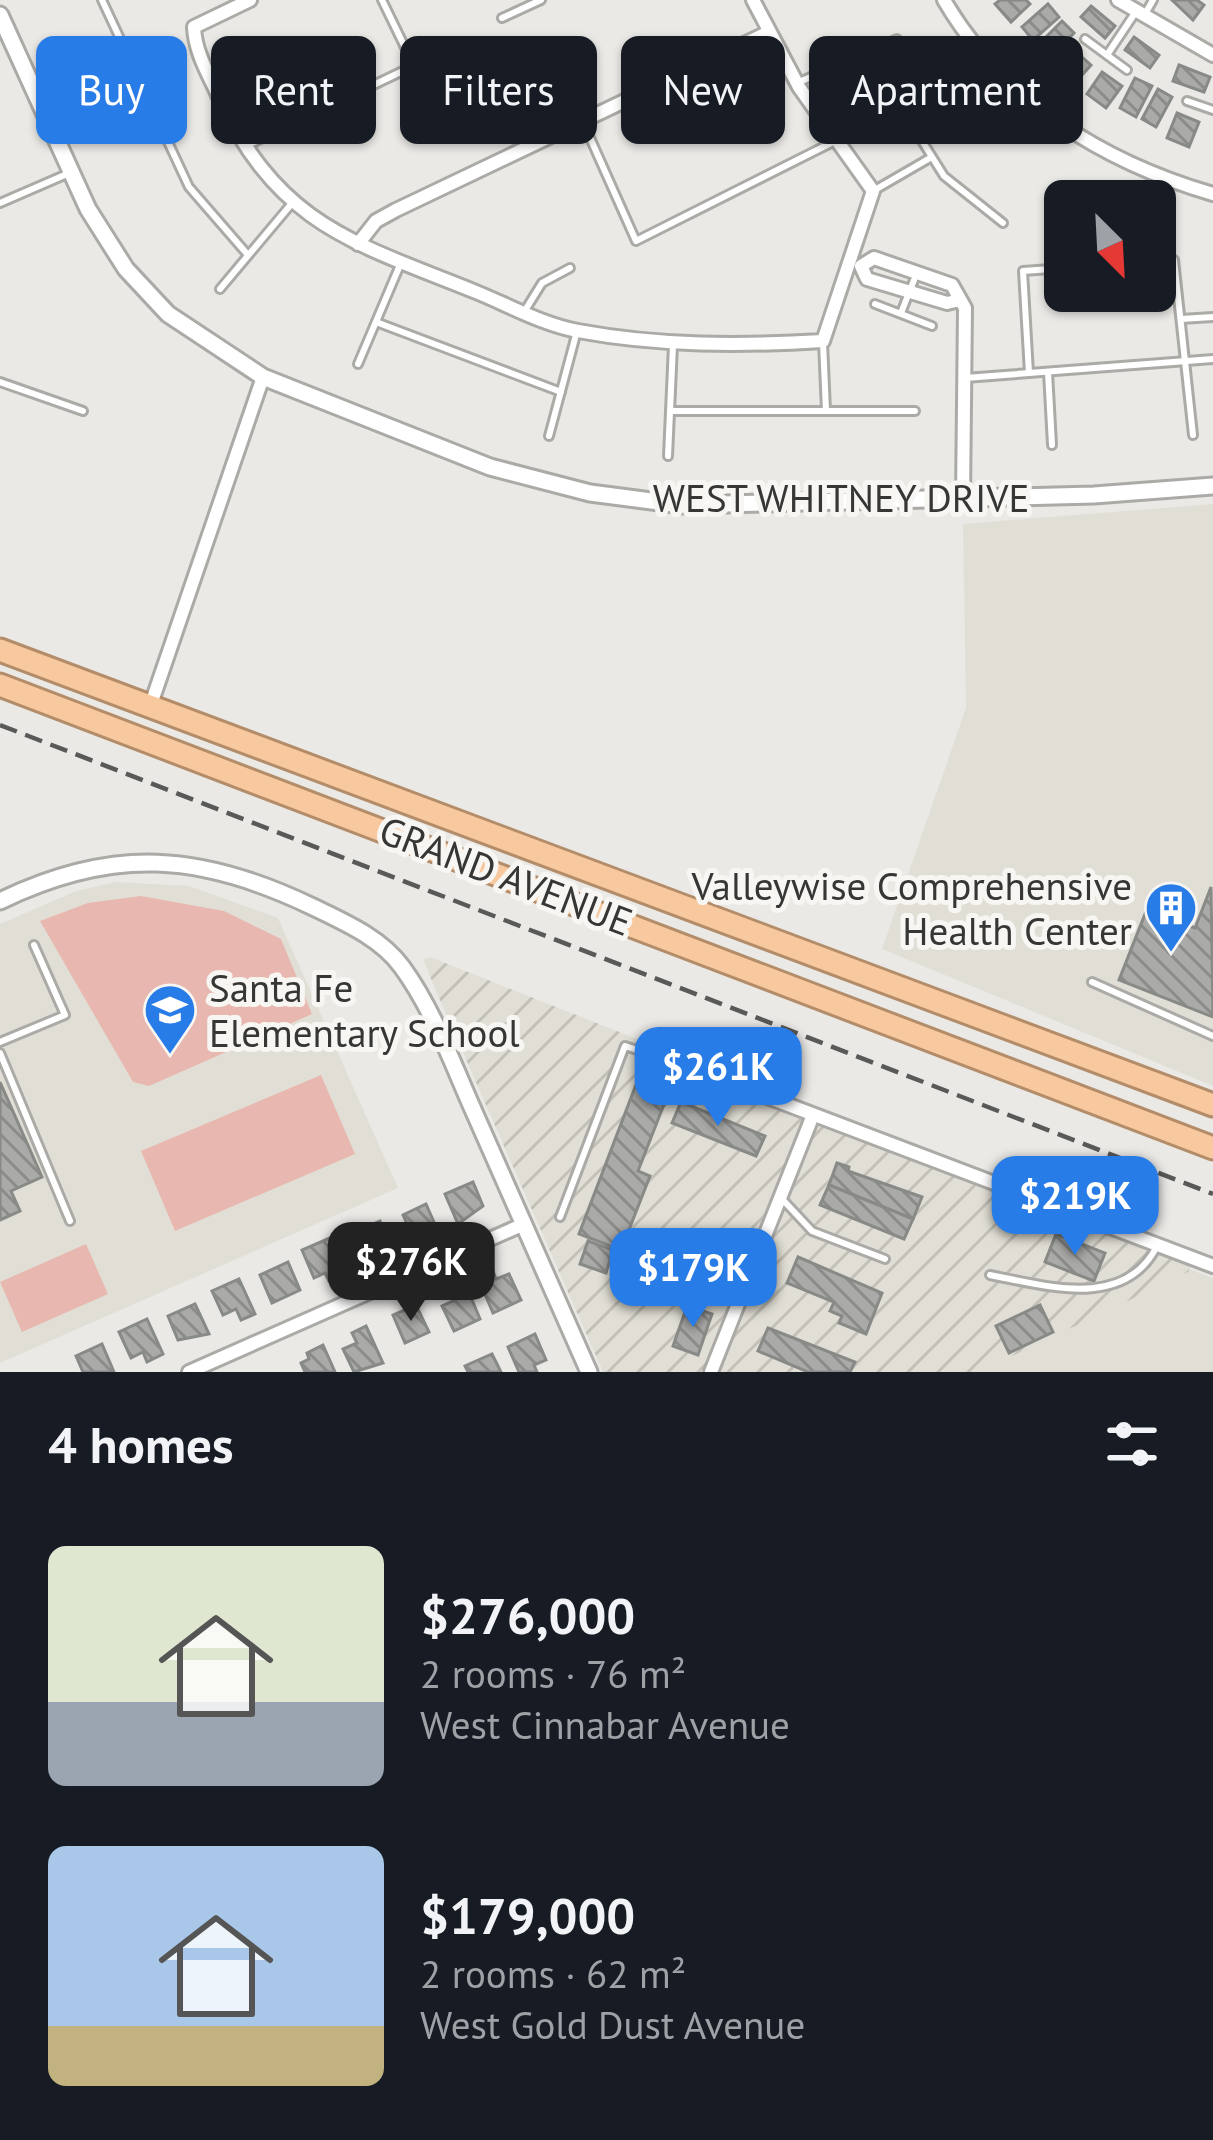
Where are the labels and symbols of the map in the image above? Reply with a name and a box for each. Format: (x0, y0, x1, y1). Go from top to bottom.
north arrow (1044, 180, 1176, 312)
street label: WEST WHITNEY DRIVE (653, 472, 1029, 523)
street label: GRAND AVENUE (373, 804, 640, 947)
place label: Valleywise Comprehensive Health Center (690, 860, 1132, 956)
building icon: Valleywise Comprehensive Health Center (1143, 880, 1199, 954)
place label: Santa Fe Elementary School (209, 962, 520, 1058)
school or university icon: Santa Fe Elementary School (142, 982, 198, 1056)
pin: $261K (634, 1027, 802, 1129)
pin: $219K (991, 1156, 1159, 1258)
pin: $276K (327, 1222, 495, 1324)
pin: $179K (609, 1228, 777, 1330)

